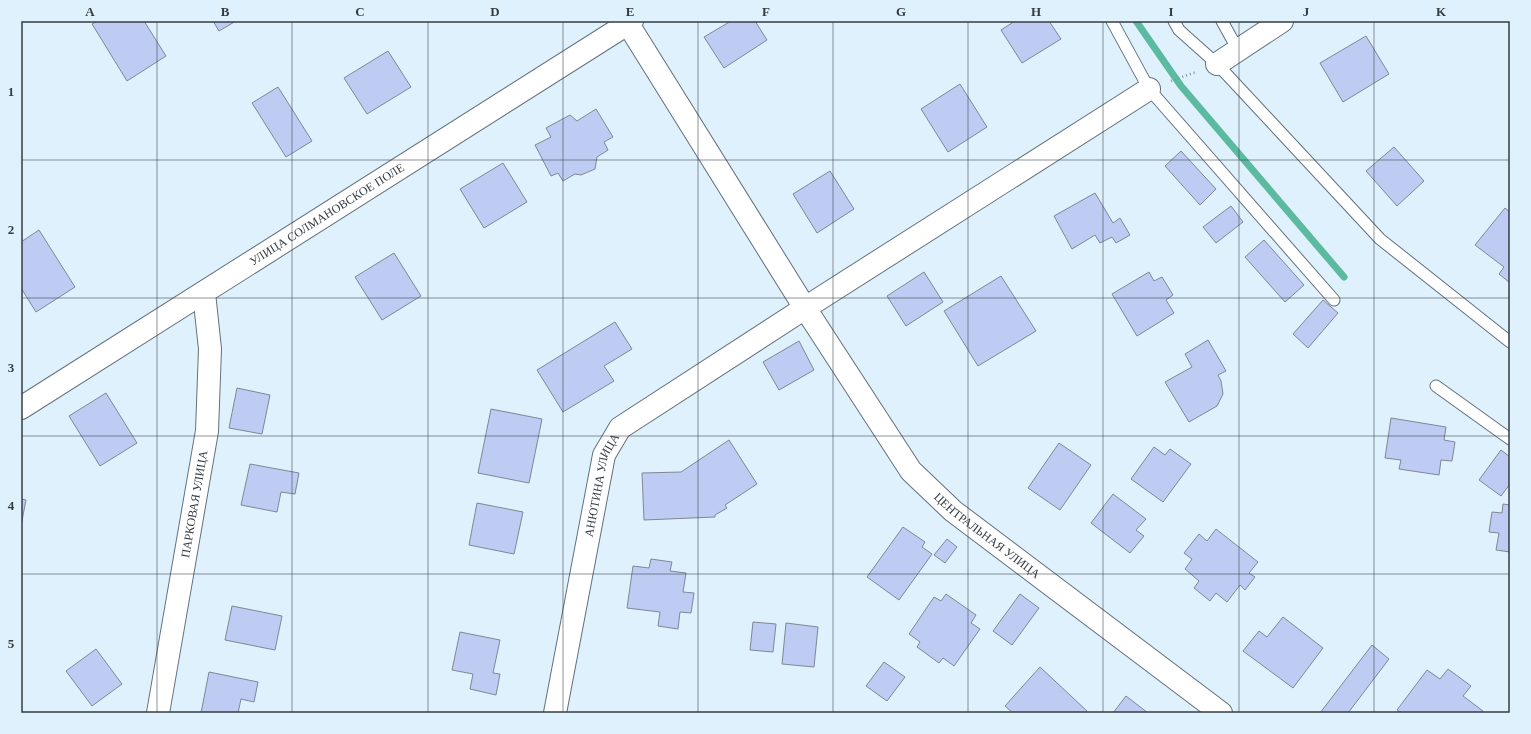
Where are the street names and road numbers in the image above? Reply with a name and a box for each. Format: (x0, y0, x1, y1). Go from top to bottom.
street label: УЛИЦА СОЛМАНОВСКОЕ ПОЛЕ (247, 160, 407, 268)
street label: АНЮТИНА УЛИЦА (582, 431, 622, 538)
street label: ПАРКОВАЯ УЛИЦА (178, 449, 211, 559)
street label: ЦЕНТРАЛЬНАЯ УЛИЦА (931, 490, 1043, 581)

